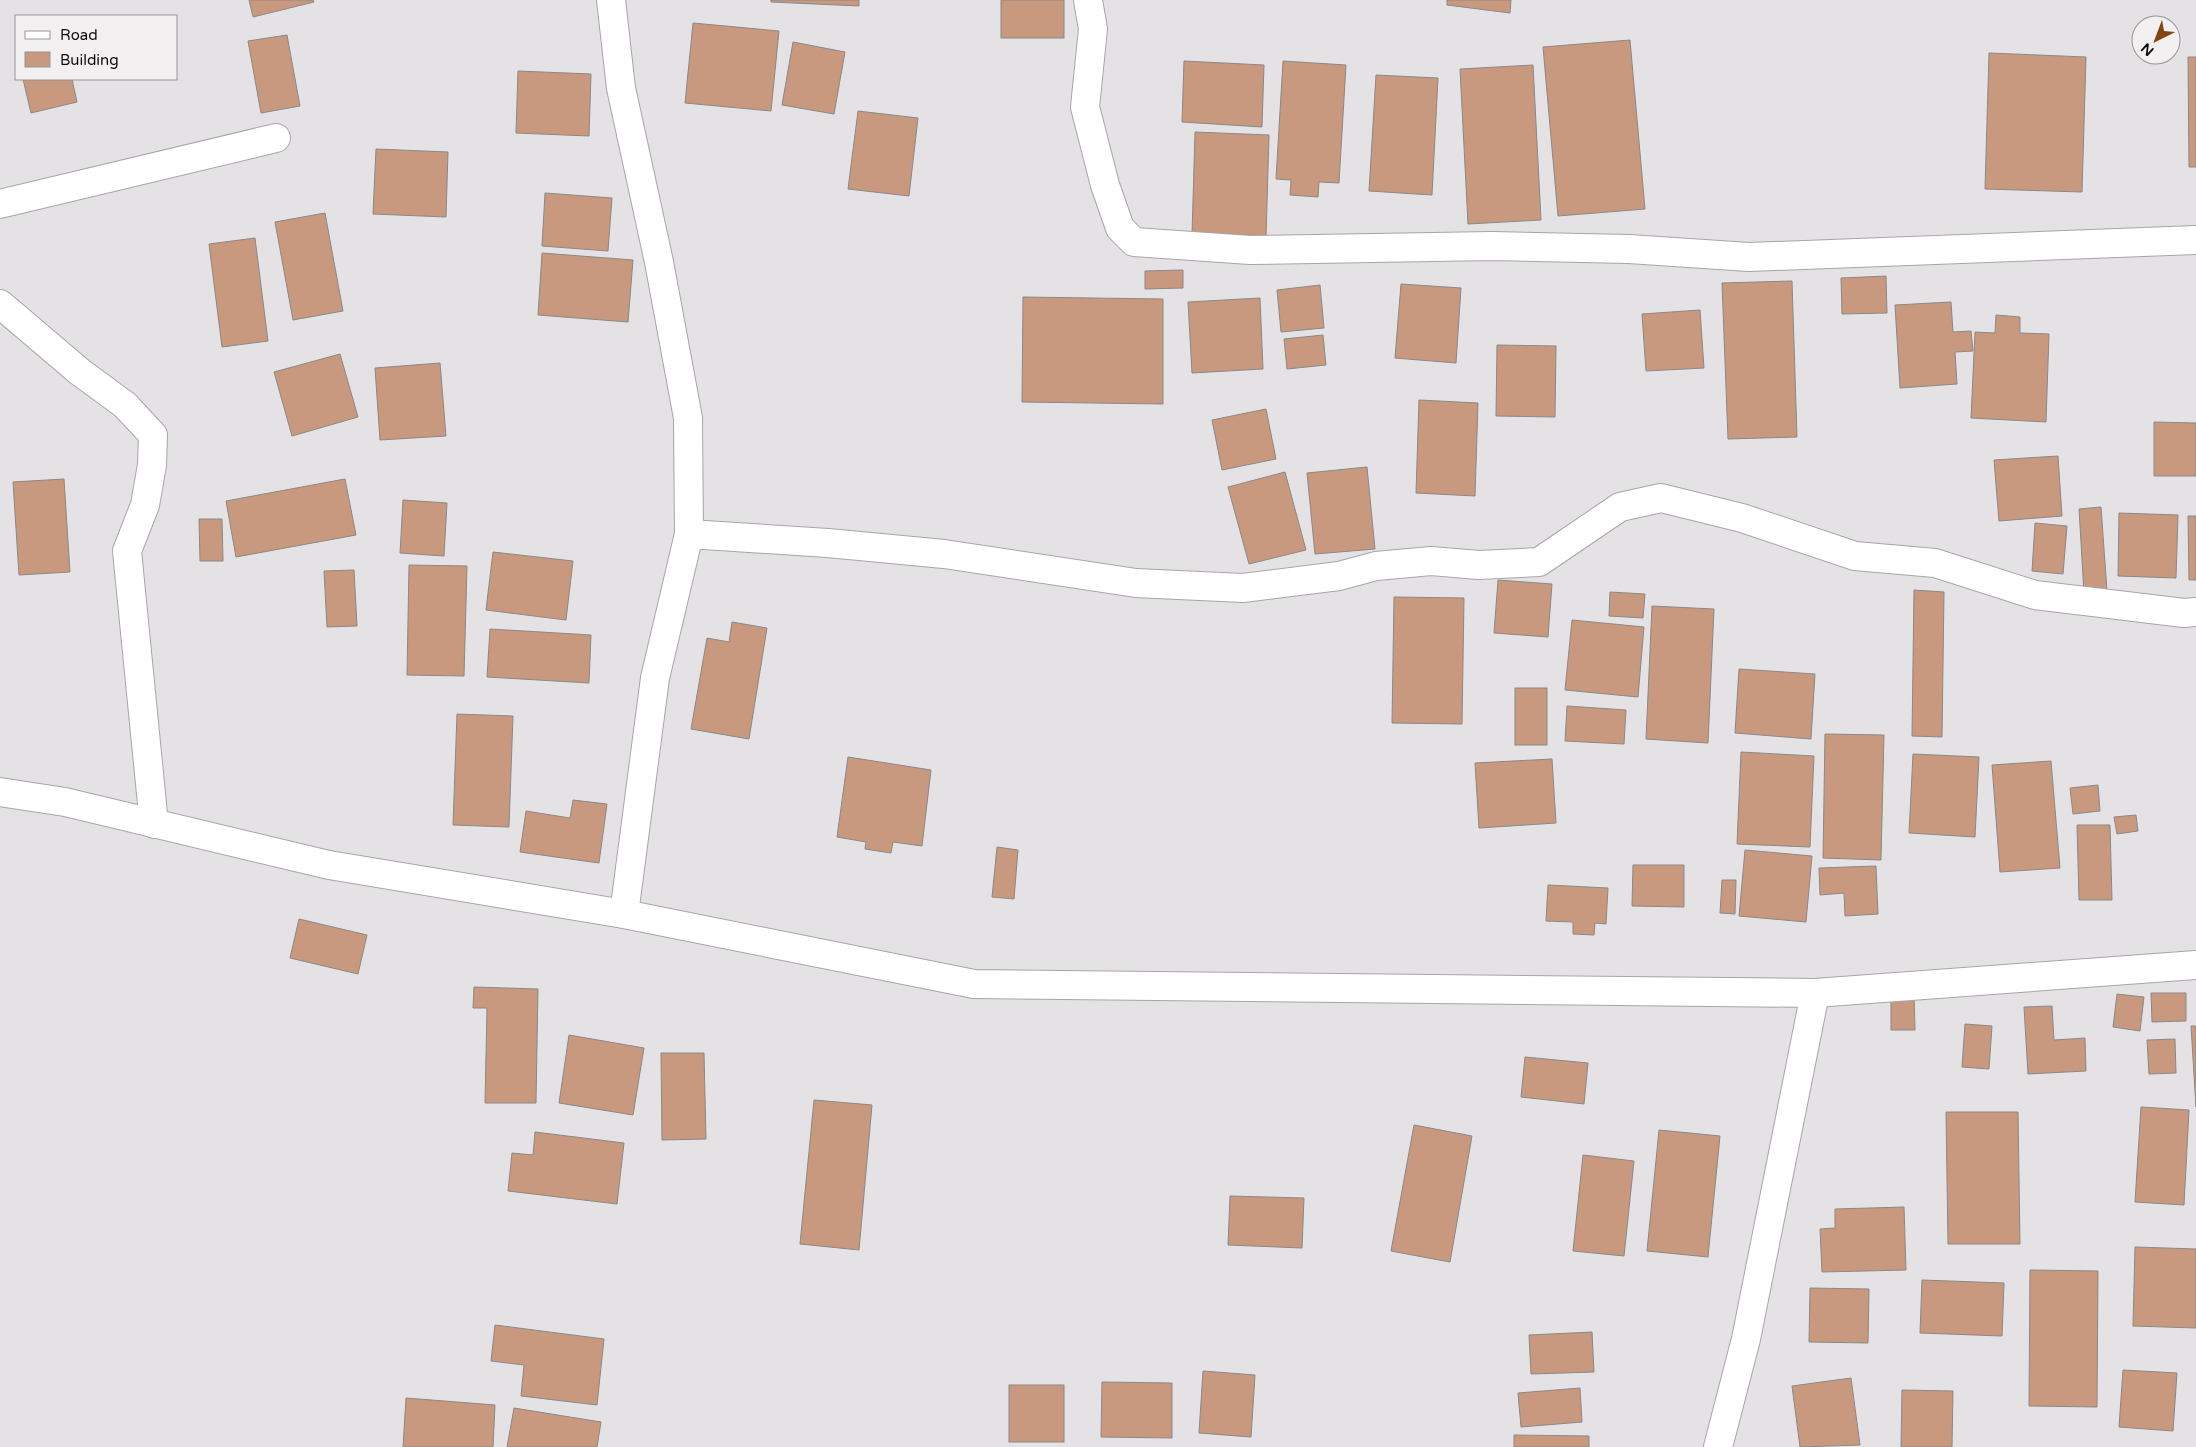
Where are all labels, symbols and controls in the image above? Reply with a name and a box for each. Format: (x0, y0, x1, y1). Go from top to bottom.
legend (15, 15, 178, 80)
north arrow (2131, 15, 2181, 65)
text: Road (60, 26, 98, 44)
text: N (2138, 39, 2158, 59)
text: Building (60, 51, 119, 69)

